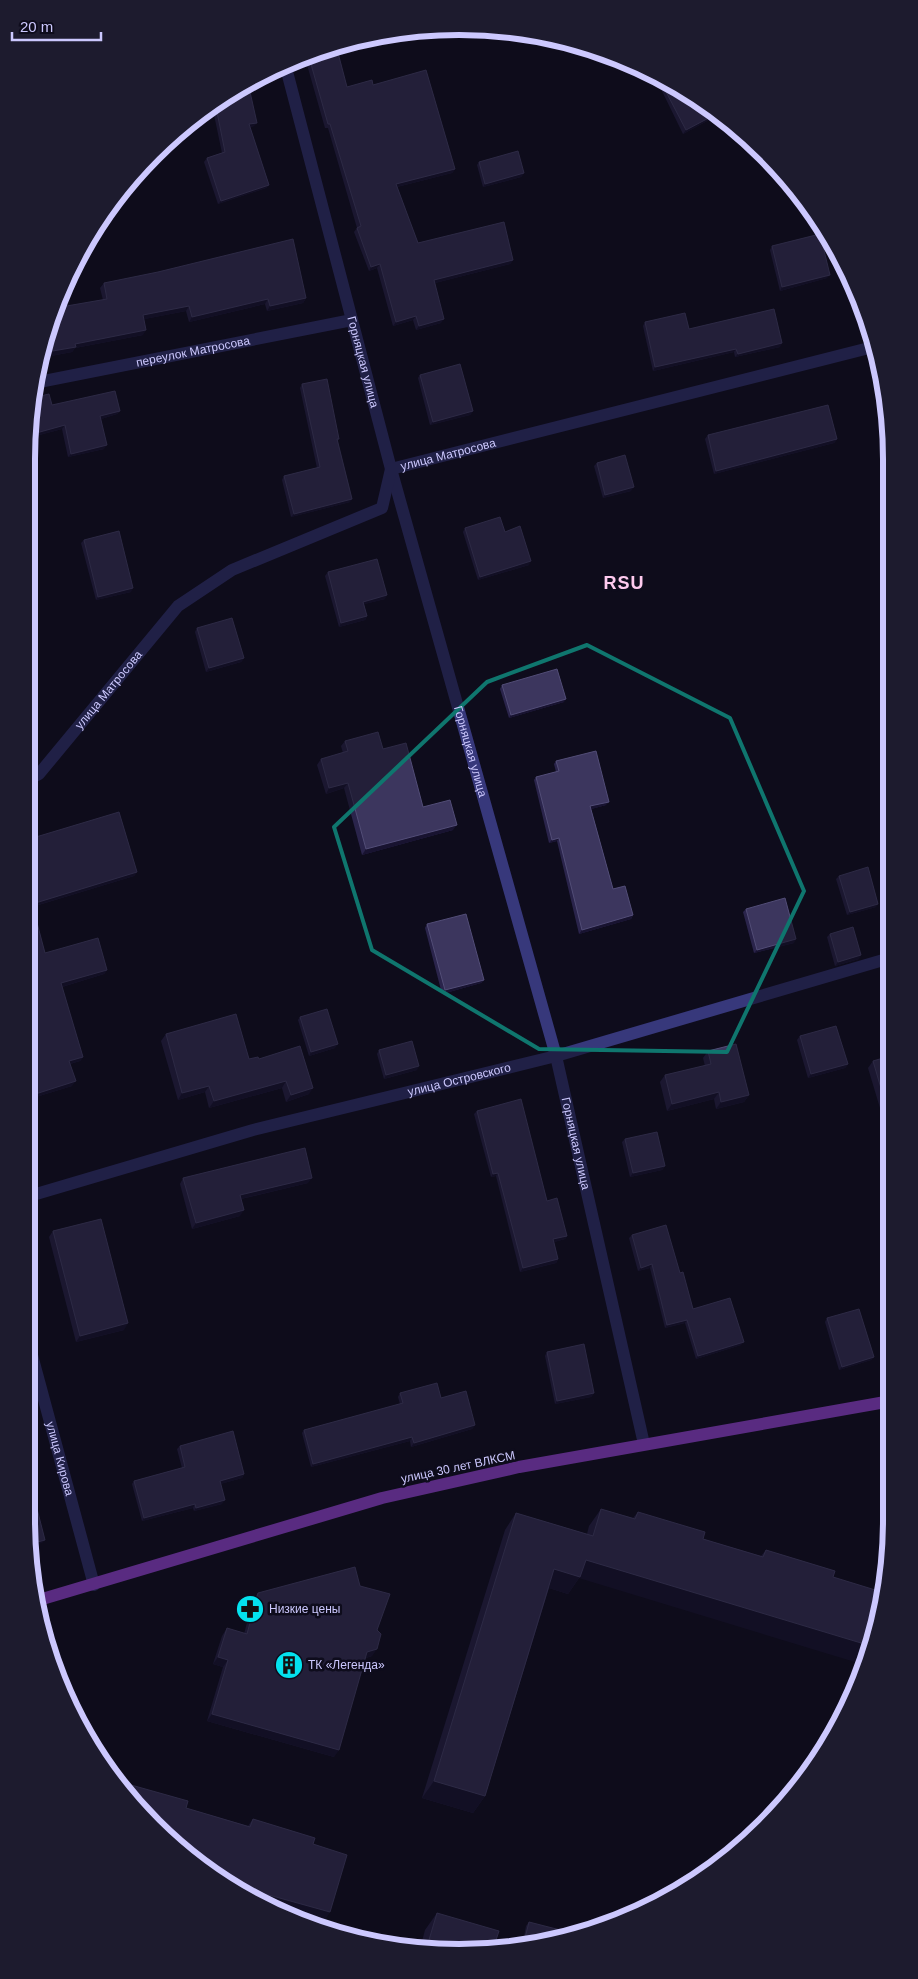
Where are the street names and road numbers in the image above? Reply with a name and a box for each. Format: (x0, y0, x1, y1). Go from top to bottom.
street label: Горняцкая улица (344, 315, 382, 410)
street label: переулок Матросова (135, 333, 251, 370)
street label: улица Матросова (399, 436, 497, 473)
street label: улица Матросова (72, 648, 145, 732)
street label: Горняцкая улица (451, 704, 490, 799)
street label: улица Островского (406, 1060, 513, 1099)
street label: Горняцкая улица (559, 1096, 593, 1191)
street label: улица Кирова (43, 1420, 77, 1498)
street label: улица 30 лет ВЛКСМ (400, 1448, 516, 1486)

